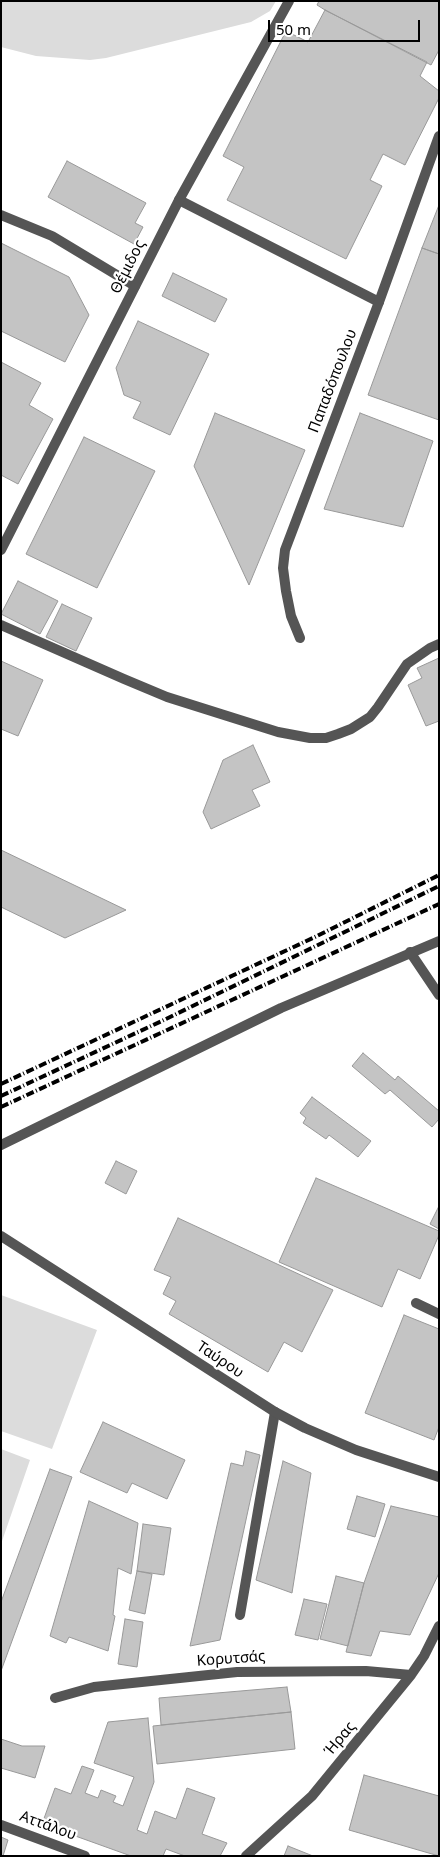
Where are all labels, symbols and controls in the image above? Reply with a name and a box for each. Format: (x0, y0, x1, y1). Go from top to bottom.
scale bar (270, 10, 422, 42)
text: 50 m (276, 19, 311, 39)
street label: Θέμιδος (107, 237, 149, 297)
street label: Παπαδόπουλου (305, 327, 361, 435)
street label: Ταύρου (193, 1338, 247, 1382)
street label: Κορυτσάς (196, 1648, 266, 1670)
street label: Ήρας (321, 1718, 359, 1760)
street label: Αττάλου (17, 1807, 79, 1845)

